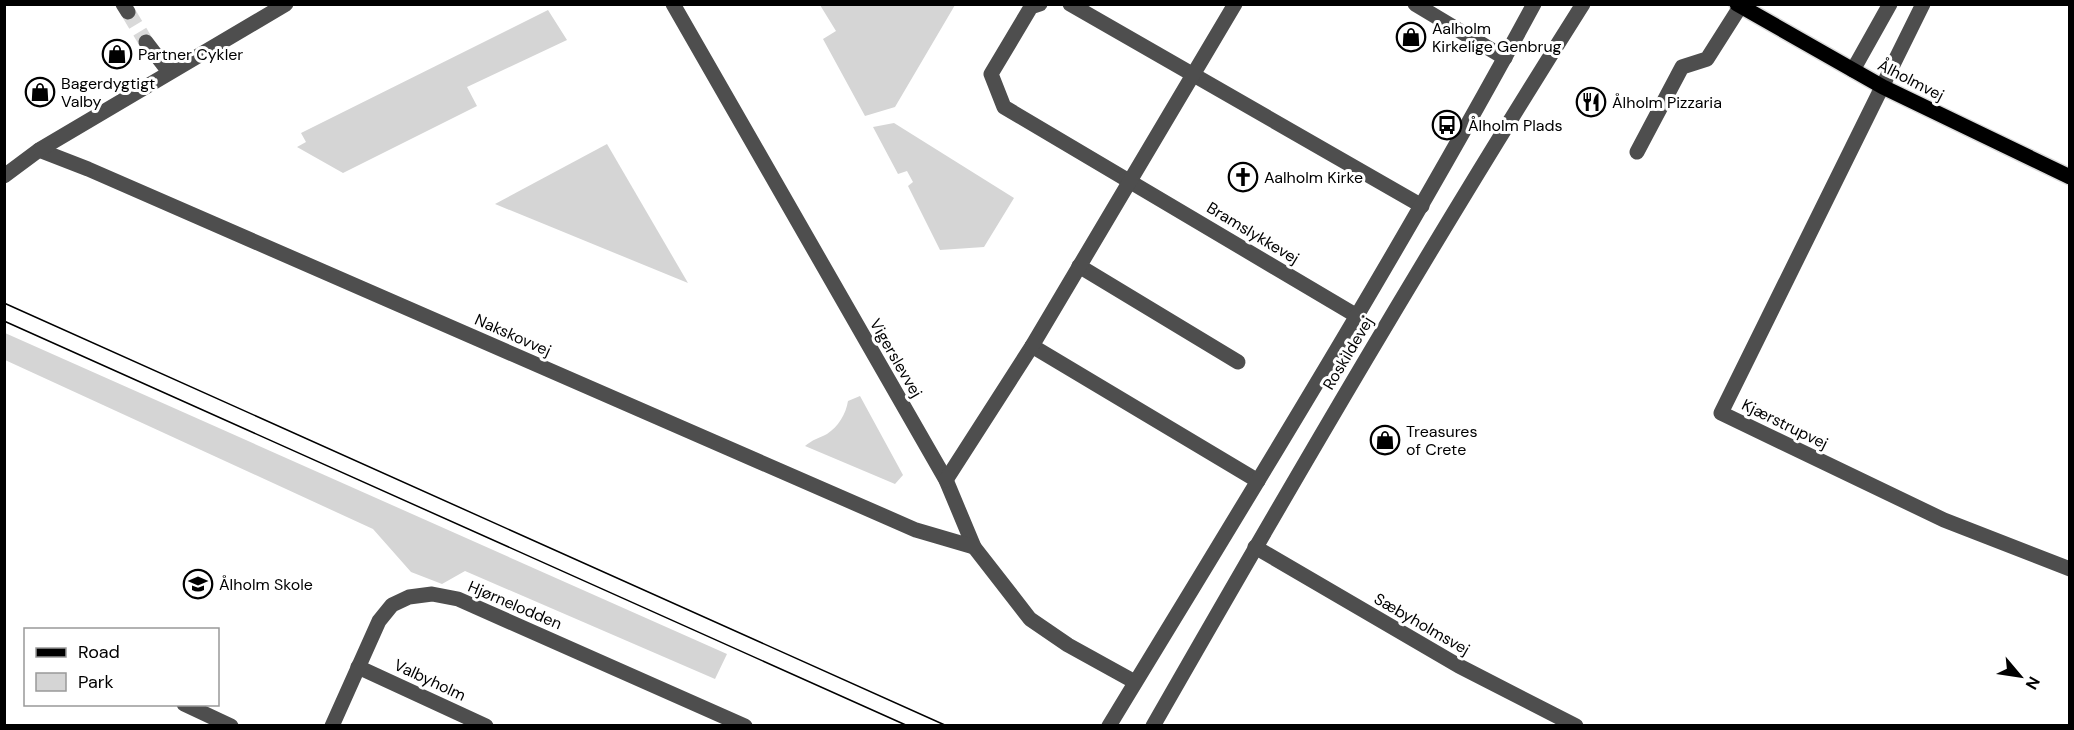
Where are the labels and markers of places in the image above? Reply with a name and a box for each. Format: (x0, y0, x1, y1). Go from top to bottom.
place label: Aalholm Kirkelige Genbrug (1432, 18, 1562, 57)
shop icon: Aalholm Kirkelige Genbrug (1395, 21, 1427, 53)
shop icon: Partner Cykler (101, 38, 133, 70)
place label: Partner Cykler (138, 44, 243, 65)
place label: Bagerdygtigt Valby (61, 73, 155, 112)
shop icon: Bagerdygtigt Valby (24, 76, 56, 108)
restaurant icon: Ålholm Pizzaria (1575, 86, 1607, 118)
place label: Ålholm Pizzaria (1612, 92, 1722, 113)
bus stop icon: Ålholm Plads (1431, 109, 1463, 141)
place label: Ålholm Plads (1468, 115, 1563, 136)
church icon: Aalholm Kirke (1227, 161, 1259, 193)
place label: Aalholm Kirke (1264, 167, 1363, 188)
place label: Treasures of Crete (1406, 421, 1477, 460)
shop icon: Treasures of Crete (1369, 424, 1401, 456)
school or university icon: Ålholm Skole (182, 568, 214, 600)
place label: Ålholm Skole (219, 574, 313, 595)

